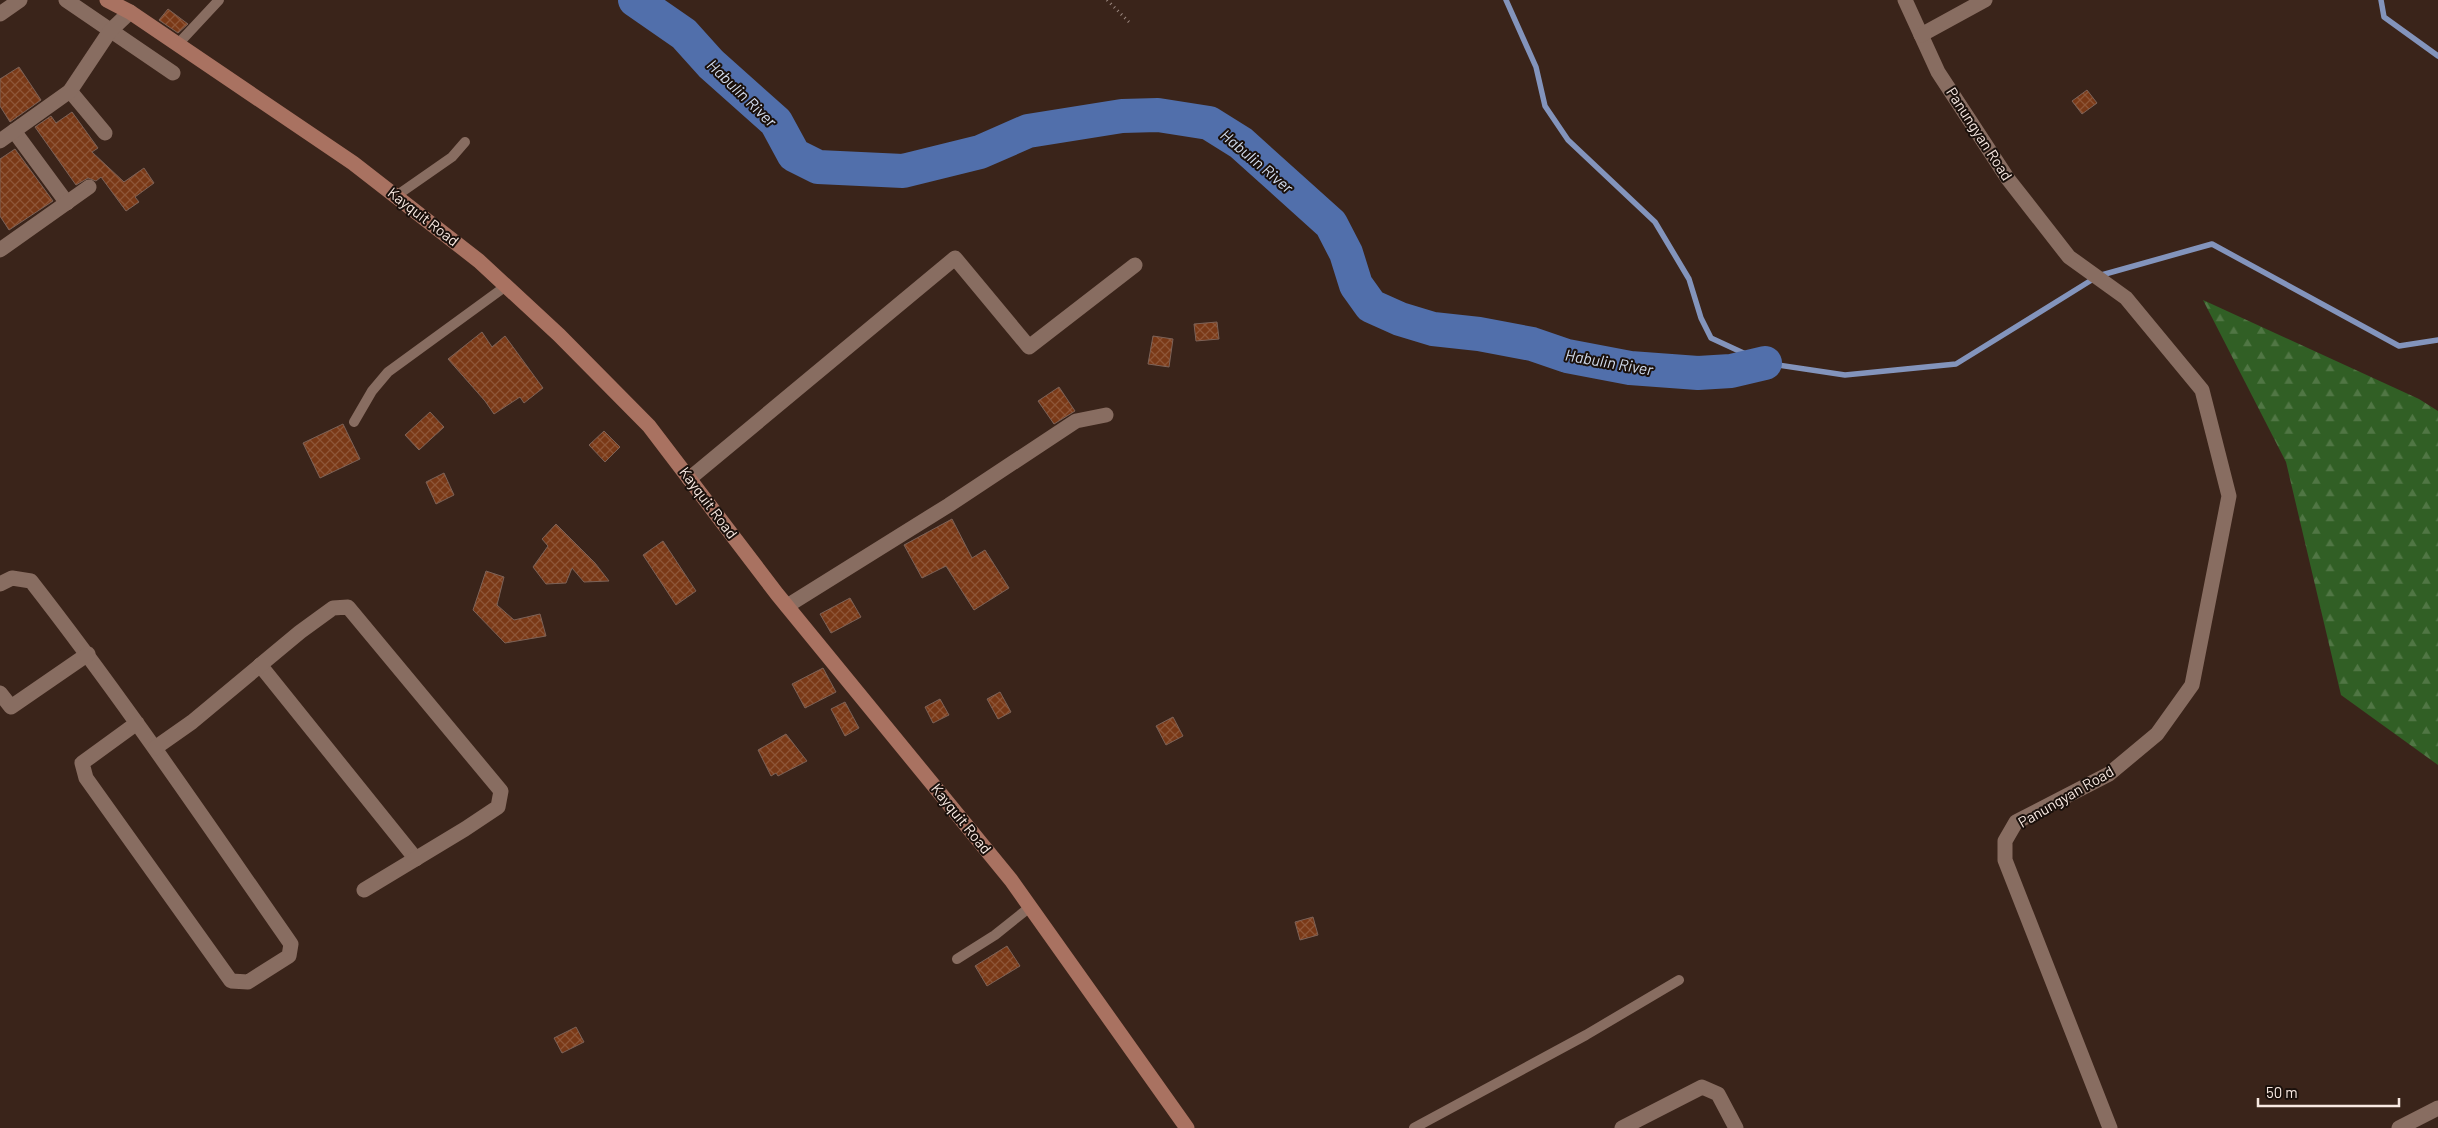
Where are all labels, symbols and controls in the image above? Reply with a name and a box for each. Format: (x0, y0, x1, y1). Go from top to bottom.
water label: Habulin River (704, 55, 782, 131)
street label: Panungyan Road (1943, 84, 2017, 183)
water label: Habulin River (1217, 125, 1299, 197)
street label: Kayquit Road (385, 183, 463, 250)
water label: Habulin River (1564, 344, 1656, 379)
street label: Kayquit Road (676, 463, 742, 542)
street label: Panungyan Road (2014, 761, 2117, 831)
street label: Kayquit Road (928, 780, 996, 857)
scale bar (2258, 1076, 2399, 1108)
text: 50 m (2266, 1083, 2298, 1101)

